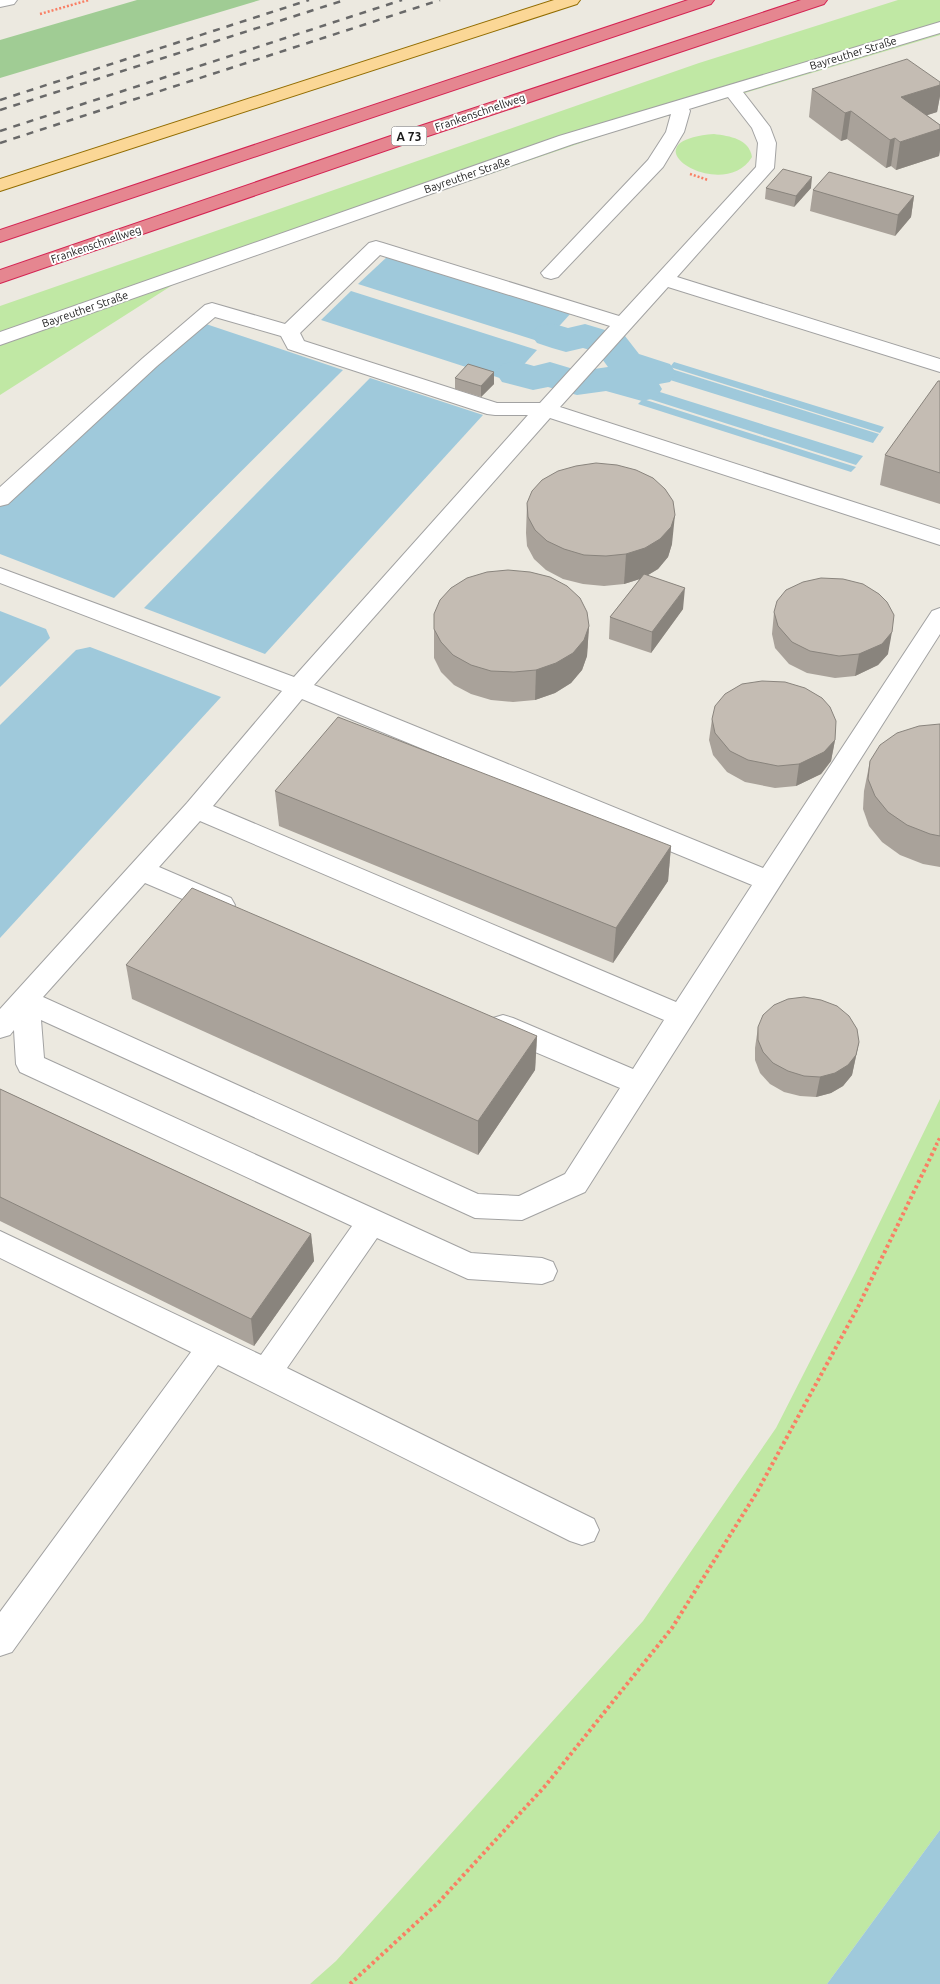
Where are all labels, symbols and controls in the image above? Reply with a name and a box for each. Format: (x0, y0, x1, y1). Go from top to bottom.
street label: Bayreuther Straße (808, 34, 898, 72)
street label: Frankenschnellweg (433, 91, 527, 133)
road number: A 73 (392, 126, 426, 146)
street label: Bayreuther Straße (422, 155, 512, 195)
street label: Frankenschnellweg (49, 223, 143, 265)
street label: Bayreuther Straße (40, 289, 130, 329)

